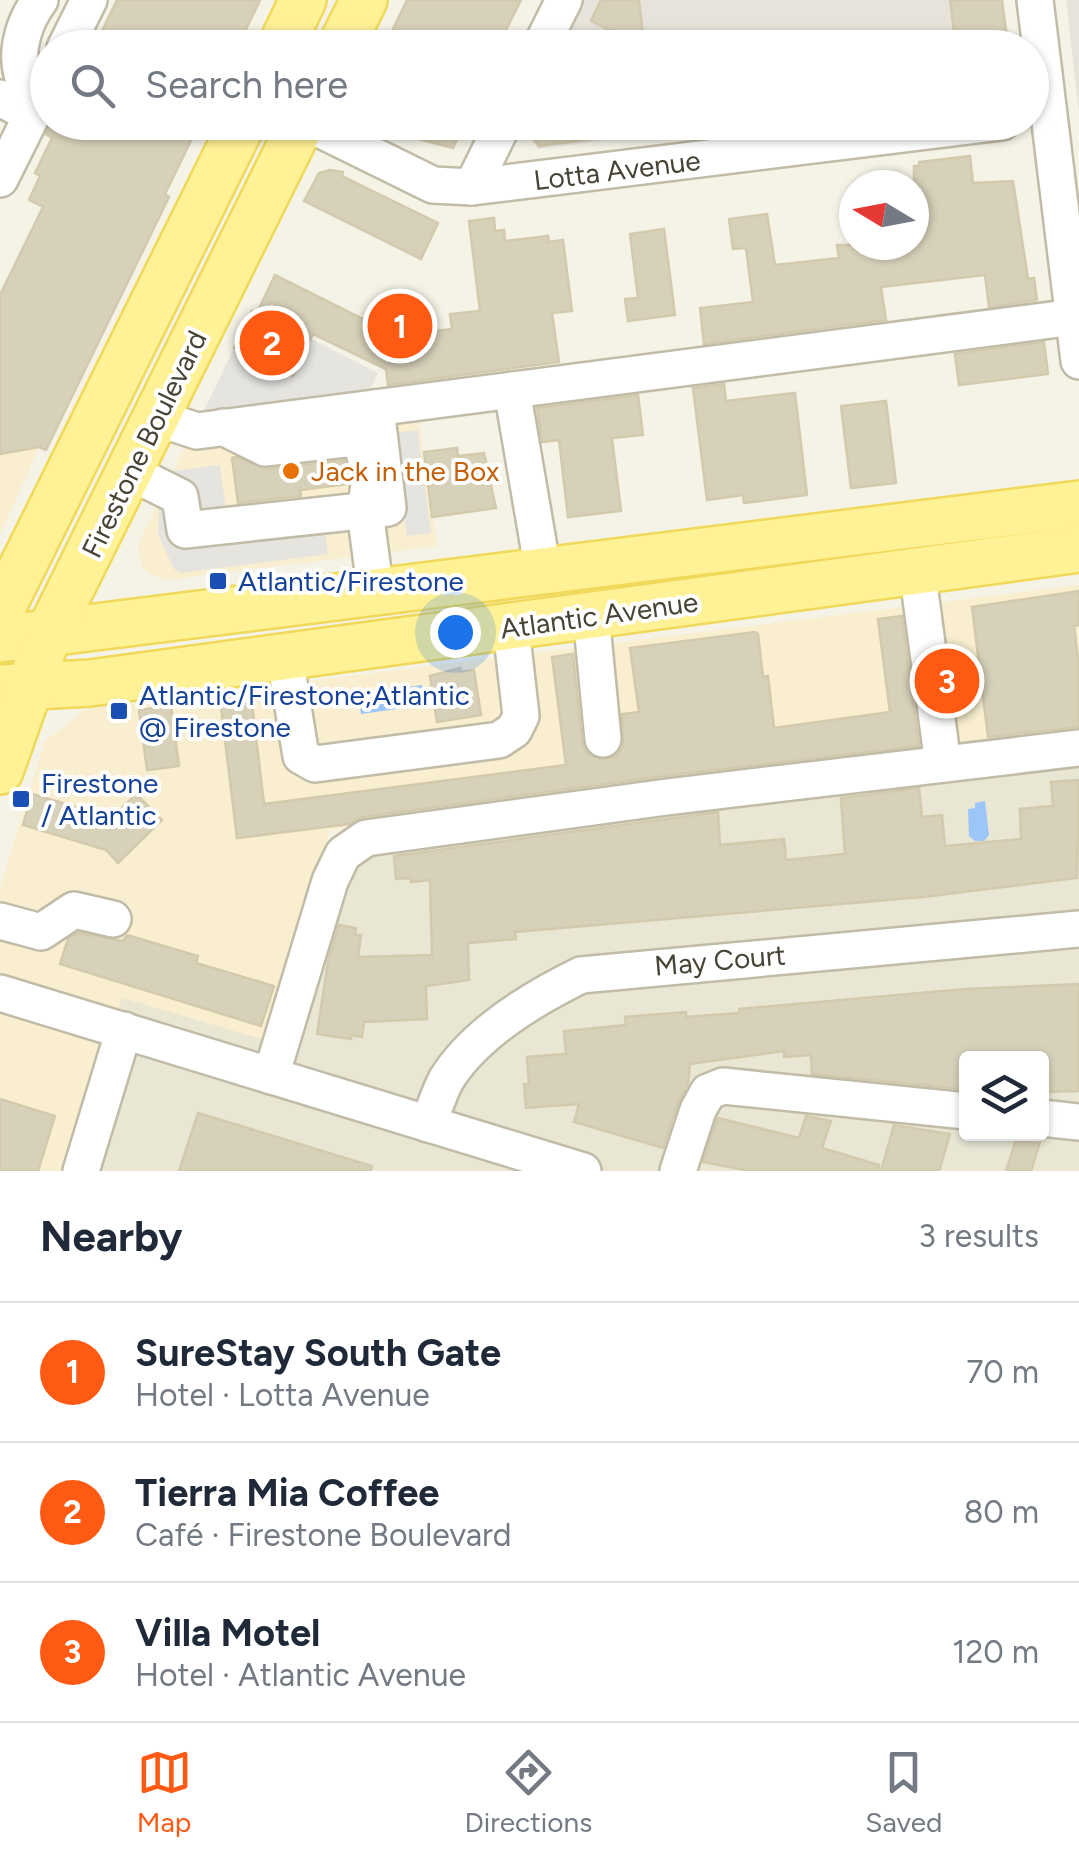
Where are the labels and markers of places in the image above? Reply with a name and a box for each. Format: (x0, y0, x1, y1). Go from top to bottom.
pin: 1 (368, 288, 432, 364)
pin: 2 (240, 306, 304, 380)
place label: Jack in the Box (311, 454, 500, 488)
marker: Jack in the Box (280, 460, 302, 482)
place label: Atlantic/Firestone (238, 564, 464, 598)
marker: Atlantic/Firestone (207, 570, 229, 592)
pin: 3 (914, 644, 980, 718)
place label: Atlantic/Firestone;Atlantic @ Firestone (139, 678, 470, 744)
marker: Atlantic/Firestone;Atlantic @ Firestone (108, 700, 130, 722)
place label: Firestone / Atlantic (41, 766, 158, 832)
marker: Firestone / Atlantic (10, 788, 32, 810)

